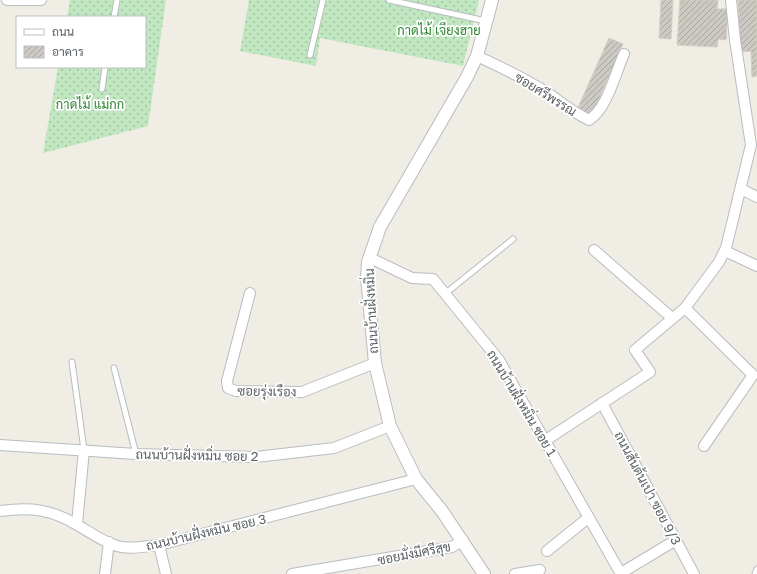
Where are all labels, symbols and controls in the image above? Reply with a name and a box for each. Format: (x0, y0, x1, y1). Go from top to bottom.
legend (16, 16, 146, 68)
park label: กาดไม้ เจียงฮาย (397, 21, 481, 38)
text: ถนน (52, 24, 75, 39)
text: อาคาร (52, 44, 84, 59)
street label: ซอยศรีพรรณ (512, 68, 581, 119)
park label: กาดไม้ แม่กก (56, 95, 124, 112)
street label: ถนนบ้านฝั่งหมิ่น (357, 268, 381, 354)
street label: ถนนบ้านฝั่งหมิ่น ซอย 1 (484, 345, 563, 459)
street label: ซอยรุ่งเรือง (237, 381, 297, 402)
street label: ถนนสันต้นเปา ซอย 9/3 (611, 428, 686, 547)
street label: ถนนบ้านฝั่งหมิ่น ซอย 2 (136, 442, 259, 464)
street label: ถนนบ้านฝั่งหมิน ซอย 3 (144, 507, 268, 554)
street label: ซอยมั่งมีศรีสุข (375, 535, 452, 570)

